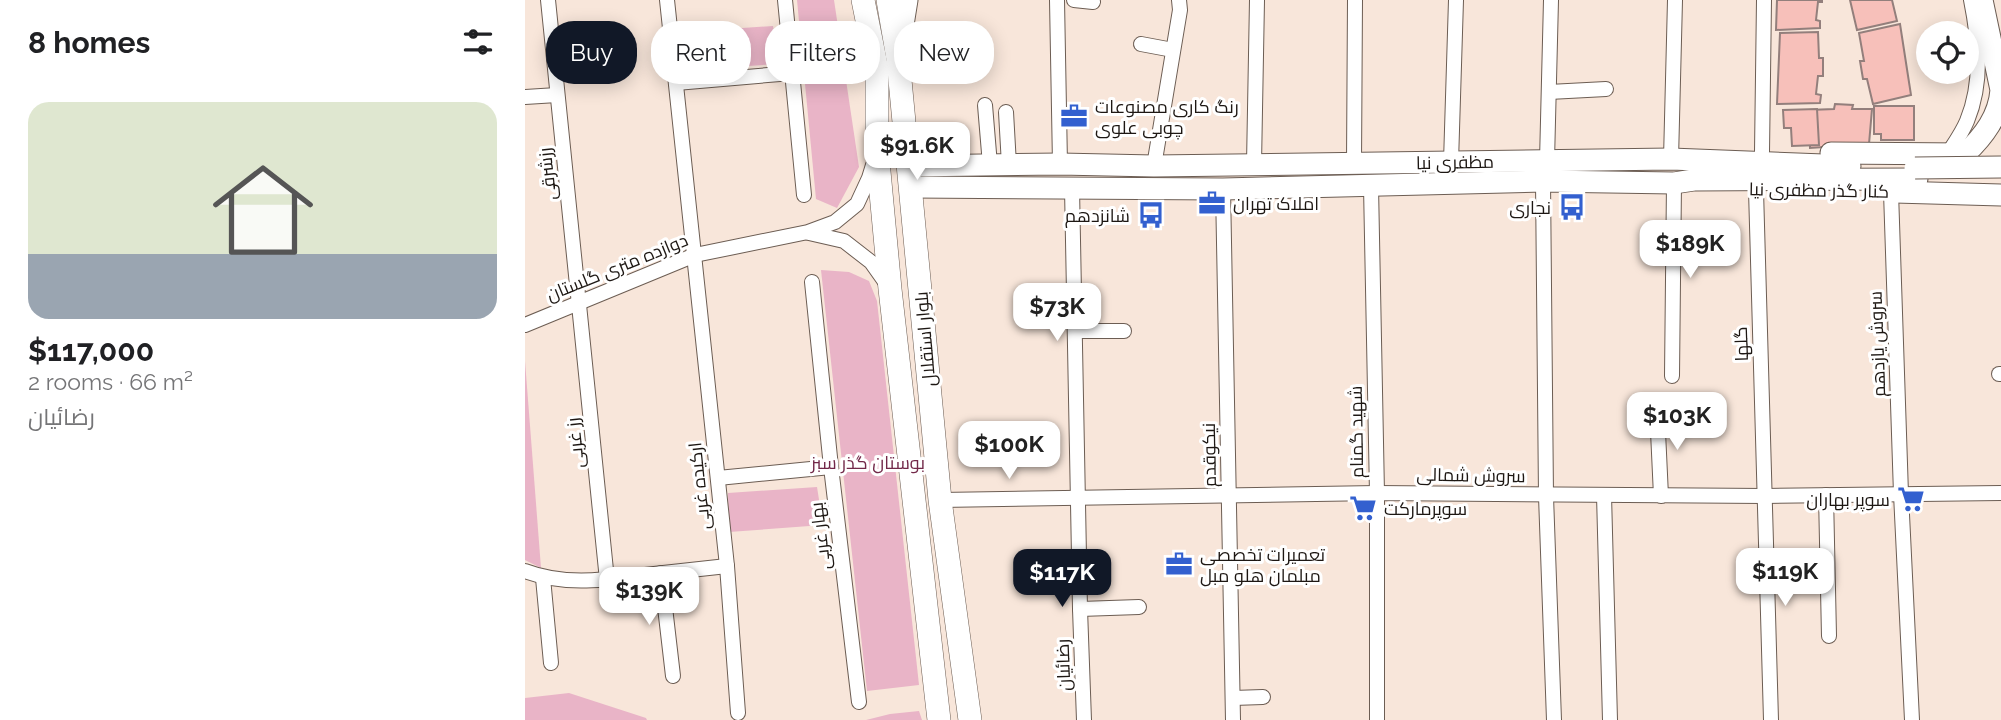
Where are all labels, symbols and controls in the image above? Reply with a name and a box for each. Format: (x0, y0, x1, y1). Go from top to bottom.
chip: Buy (546, 21, 637, 84)
chip: Rent (651, 21, 751, 84)
chip: Filters (765, 21, 880, 84)
chip: New (894, 21, 994, 84)
map controls (1916, 21, 1979, 84)
button: locate (1916, 21, 1979, 84)
icon: filters (459, 23, 497, 61)
text: 8 homes (28, 25, 150, 60)
place label: رنگ کاری مصنوعات چوبی علوی (1095, 96, 1239, 140)
office icon: رنگ کاری مصنوعات چوبی علوی (1059, 101, 1089, 131)
pin: $91.6K (860, 122, 974, 182)
text: $91.6K (880, 131, 954, 158)
icon: home (200, 147, 326, 273)
street label: رزشرقی (534, 147, 561, 201)
street label: مظفری نیا (1416, 151, 1494, 174)
street label: کنار گذر مظفری نیا (1749, 178, 1889, 203)
office icon: املاک تهران (1197, 188, 1227, 218)
bus stop icon: نجاری (1557, 192, 1587, 222)
place label: املاک تهران (1233, 193, 1319, 215)
place label: نجاری (1509, 197, 1551, 219)
bus stop icon: شانزدهم (1136, 200, 1166, 230)
place label: شانزدهم (1065, 205, 1130, 228)
pin: $189K (1641, 220, 1739, 280)
street label: دوازده متری گلستان (543, 229, 691, 306)
text: $189K (1656, 229, 1724, 256)
pin: $73K (1016, 284, 1098, 343)
street label: بلوار استقلال (910, 290, 941, 387)
street label: سروش یازدهم (1865, 291, 1891, 397)
text: $73K (1029, 292, 1085, 319)
street label: گلها (1730, 326, 1753, 362)
text: $117,000 (28, 333, 154, 368)
text: 2 rooms · 66 m² (28, 368, 193, 395)
street label: شهید گمنام (1345, 386, 1369, 478)
pin: $103K (1628, 392, 1726, 452)
text: $103K (1643, 401, 1711, 428)
text: رضائیان (28, 403, 95, 430)
street label: رز غربی (562, 417, 589, 469)
pin: $100K (960, 421, 1058, 481)
street label: نیکوقدم (1198, 423, 1222, 487)
text: $100K (974, 430, 1044, 457)
street label: ارکیده غربی (684, 441, 715, 531)
park label: بوستان گذر سبز (810, 452, 925, 474)
street label: سروش شمالی (1416, 464, 1526, 487)
supermarket icon: سوپر بهاران (1896, 484, 1926, 514)
place label: سوپر بهاران (1806, 489, 1890, 512)
supermarket icon: سوپرمارکت (1348, 493, 1378, 523)
place label: سوپرمارکت (1384, 498, 1467, 521)
street label: بهار غربی (805, 501, 836, 571)
place label: تعمیرات تخصصی مبلمان هلو مبل (1200, 544, 1325, 587)
pin: $119K (1736, 548, 1834, 608)
office icon: تعمیرات تخصصی مبلمان هلو مبل (1164, 549, 1194, 579)
pin: $117K (1013, 550, 1111, 609)
text: $119K (1752, 557, 1818, 584)
text: $117K (1029, 558, 1095, 585)
pin: $139K (600, 568, 698, 627)
text: $139K (615, 576, 683, 603)
street label: رضائیان (1052, 639, 1075, 691)

